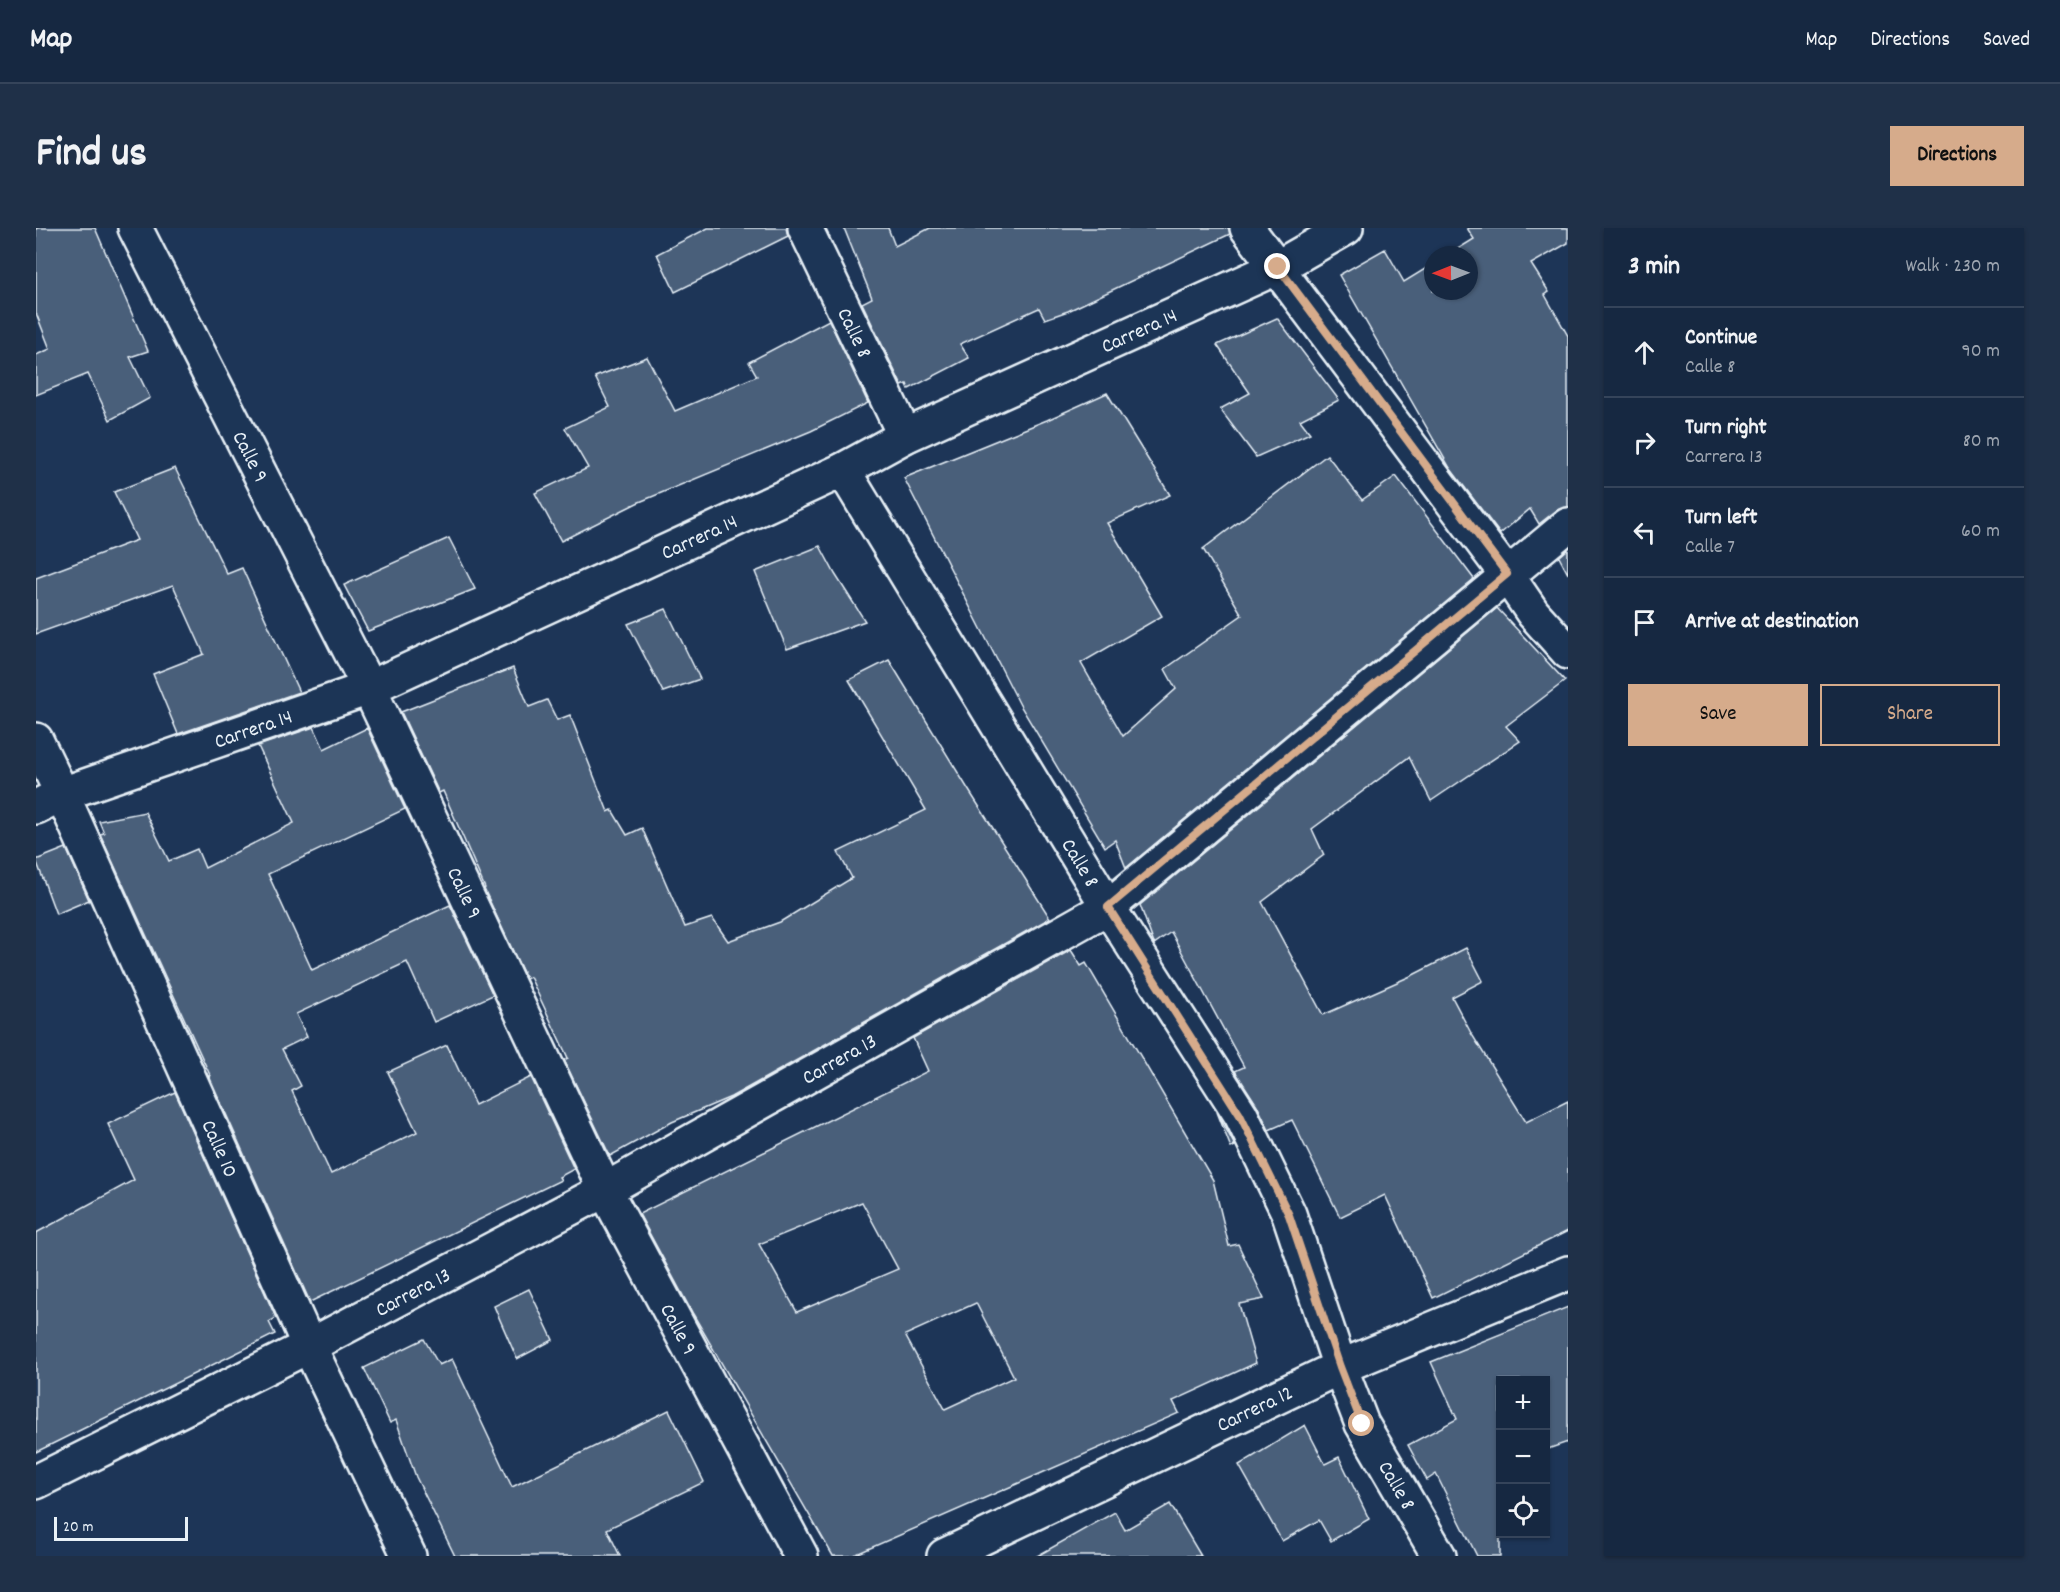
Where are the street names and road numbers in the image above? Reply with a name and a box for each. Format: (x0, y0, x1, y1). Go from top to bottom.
street label: Carrera 14 (1097, 302, 1183, 363)
street label: Calle 8 (828, 304, 877, 364)
street label: Calle 9 (223, 427, 274, 488)
street label: Carrera 14 (657, 508, 743, 570)
street label: Carrera 14 (211, 704, 297, 758)
street label: Calle 8 (1052, 834, 1105, 894)
street label: Calle 9 (437, 863, 487, 924)
street label: Carrera 13 (798, 1028, 883, 1094)
street label: Calle 10 (192, 1116, 244, 1183)
street label: Carrera 13 (371, 1262, 457, 1326)
street label: Calle 9 (651, 1299, 703, 1361)
street label: Carrera 12 (1213, 1379, 1299, 1442)
street label: Calle 8 (1369, 1456, 1421, 1517)

